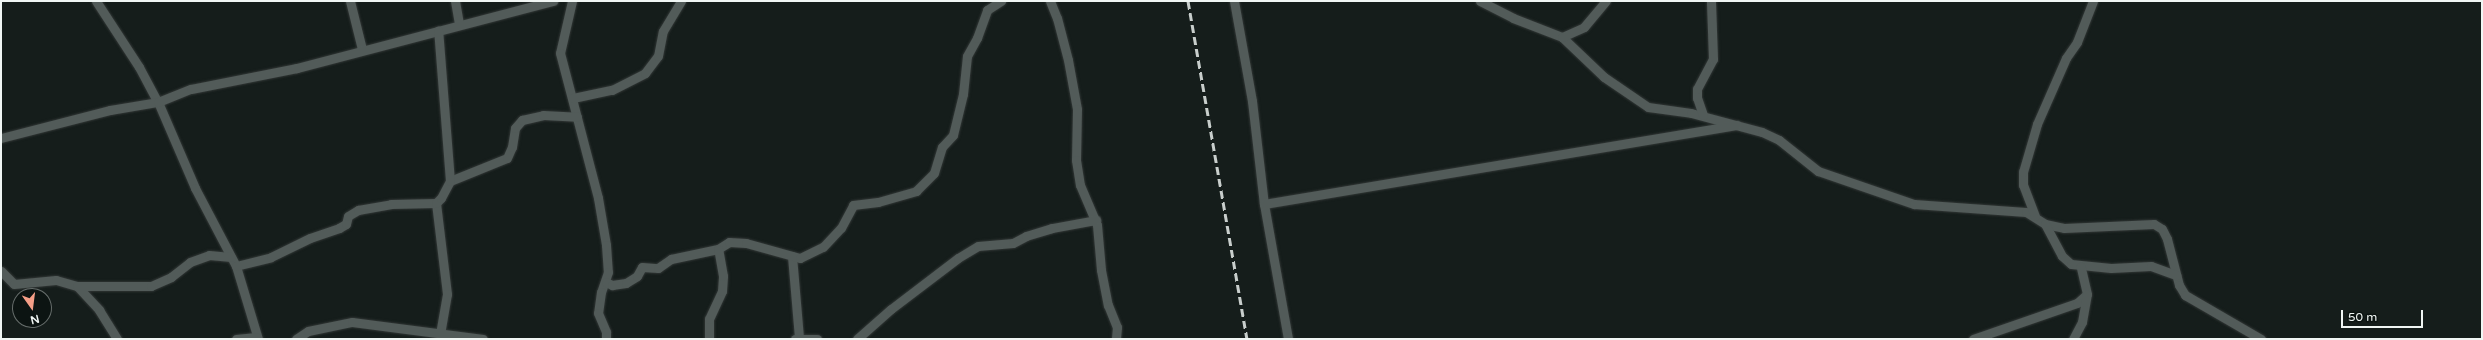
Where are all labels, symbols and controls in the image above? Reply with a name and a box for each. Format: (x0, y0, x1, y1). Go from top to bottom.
north arrow (12, 288, 52, 328)
scale bar (2343, 302, 2425, 328)
text: 50 m (2348, 310, 2377, 324)
text: N (29, 312, 41, 327)

